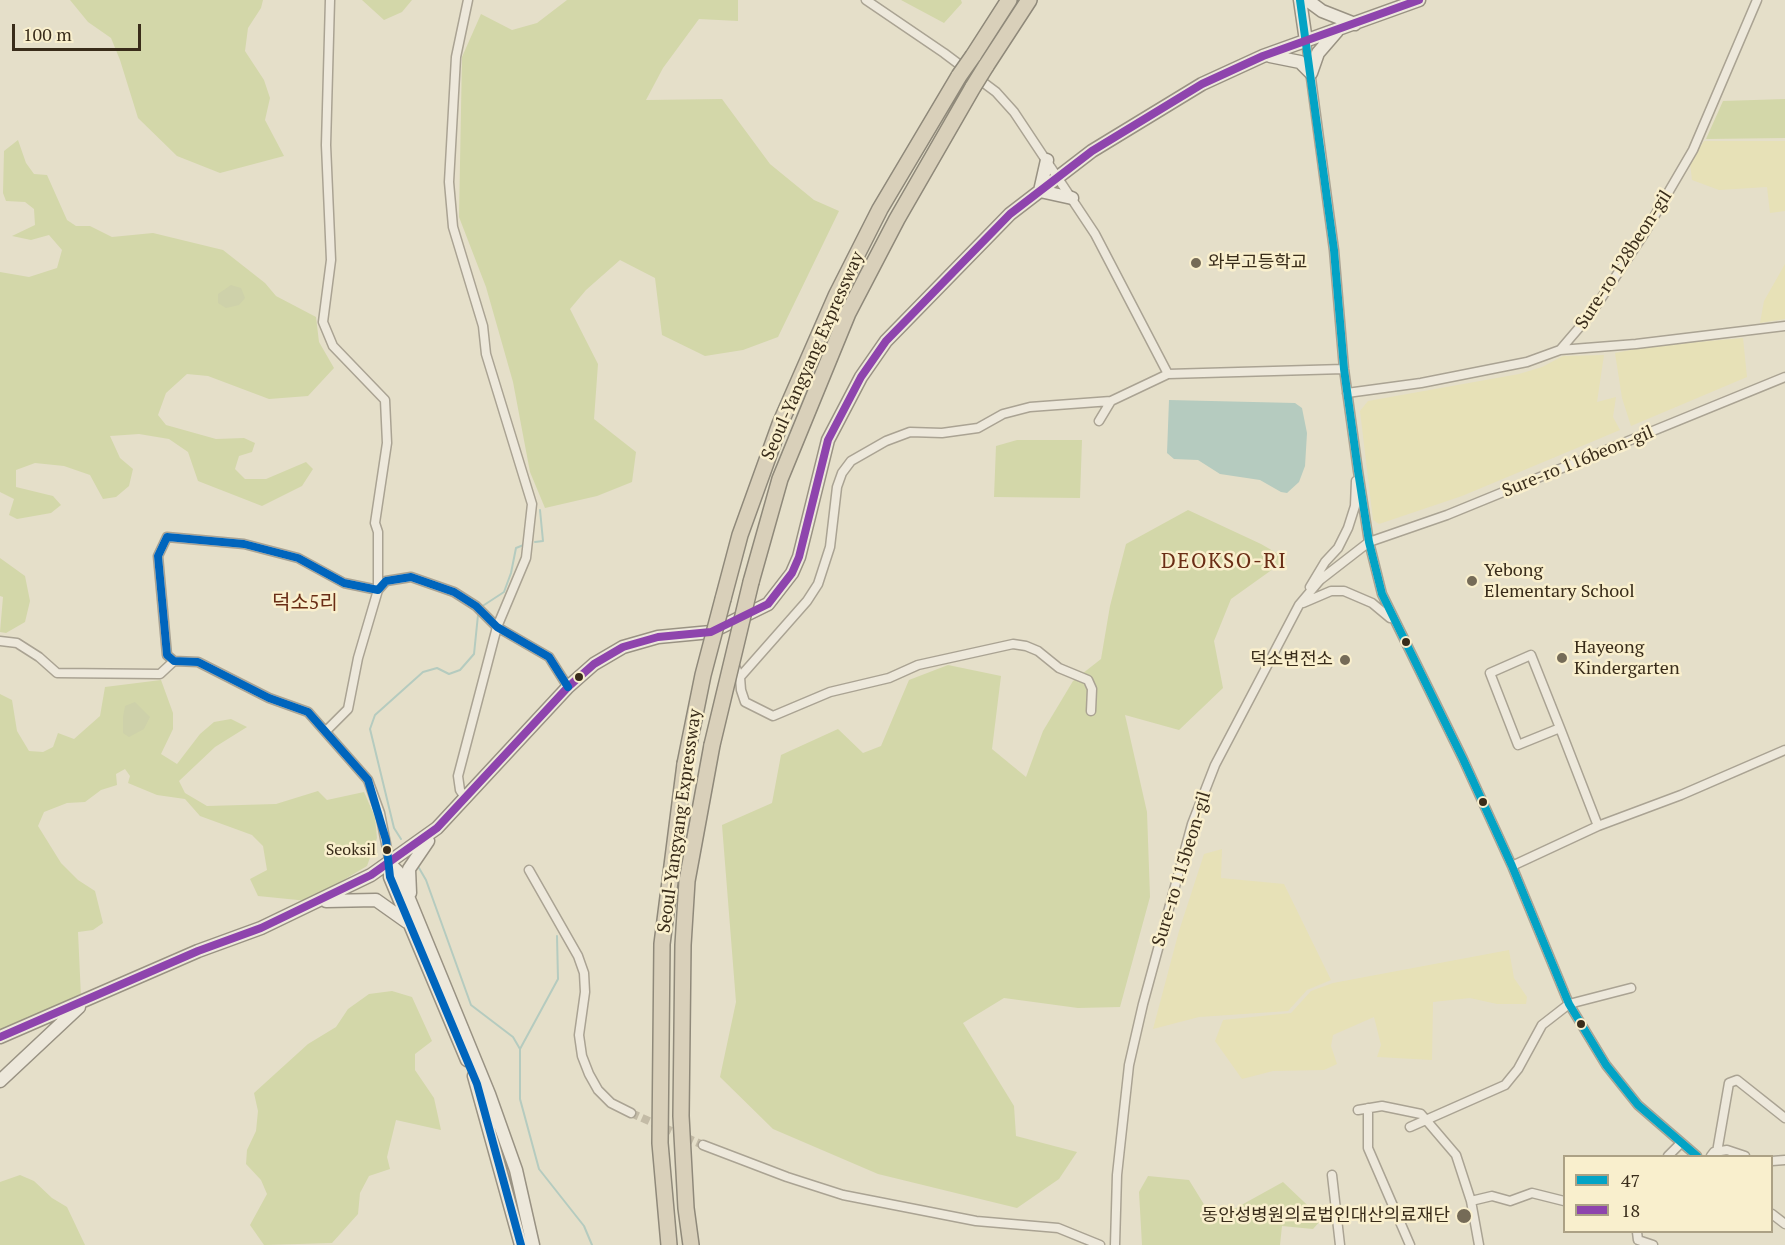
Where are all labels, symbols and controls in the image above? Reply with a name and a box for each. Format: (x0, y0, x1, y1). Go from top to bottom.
scale bar (15, 12, 144, 50)
text: 100 m (23, 22, 72, 46)
street label: Sure-ro 128beon-gil (1571, 187, 1677, 333)
street label: Seoul-Yangyang Expressway (757, 248, 869, 464)
place label: 와부고등학교 (1208, 252, 1307, 274)
marker: 와부고등학교 (1189, 256, 1203, 270)
street label: Sure-ro 116beon-gil (1499, 422, 1657, 502)
district label: DEOKSO-RI (1161, 549, 1287, 575)
place label: Yebong Elementary School (1484, 560, 1635, 602)
marker: Yebong Elementary School (1465, 574, 1479, 588)
district label: 덕소5리 (272, 591, 338, 615)
unlabelled marker (1400, 636, 1412, 648)
place label: Hayeong Kindergarten (1574, 637, 1680, 680)
place label: 덕소변전소 (1250, 649, 1333, 671)
marker: Hayeong Kindergarten (1555, 651, 1569, 665)
marker: 덕소변전소 (1338, 653, 1352, 667)
unlabelled marker (573, 671, 585, 683)
street label: Seoul-Yangyang Expressway (654, 708, 706, 934)
street label: Sure-ro 115beon-gil (1148, 789, 1216, 949)
unlabelled marker (1477, 796, 1489, 808)
place label: Seoksil (326, 840, 376, 860)
marker: Seoksil (381, 844, 393, 856)
unlabelled marker (1575, 1018, 1587, 1030)
legend (1563, 1155, 1773, 1233)
text: 47 (1621, 1168, 1640, 1192)
text: 18 (1621, 1198, 1640, 1222)
place label: 동안성병원의료법인대산의료재단 (1202, 1205, 1450, 1227)
marker: 동안성병원의료법인대산의료재단 (1455, 1207, 1473, 1225)

